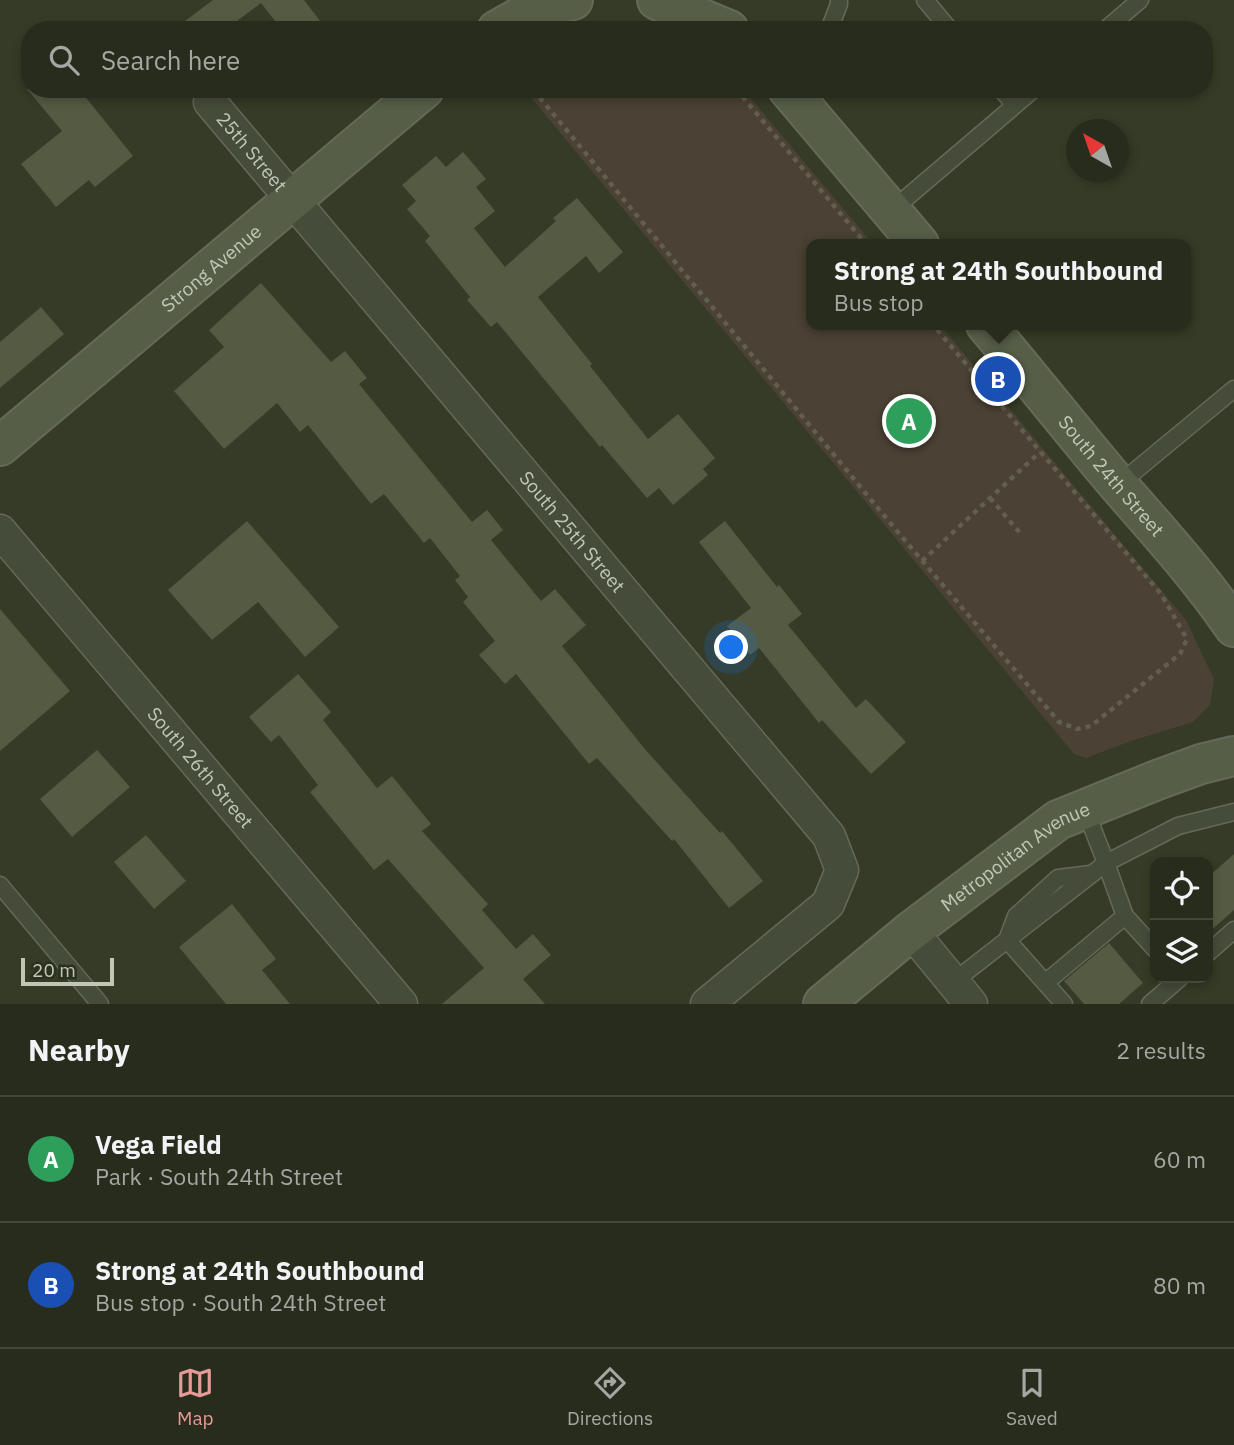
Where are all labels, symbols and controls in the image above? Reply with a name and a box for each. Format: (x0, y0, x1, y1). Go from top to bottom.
search box (21, 21, 1213, 98)
icon: search (45, 41, 83, 79)
text: Search here (101, 43, 240, 77)
street label: 25th Street (211, 107, 292, 196)
north arrow (1066, 119, 1129, 182)
street label: Strong Avenue (156, 219, 266, 317)
popup (806, 239, 1191, 330)
text: Strong at 24th Southbound (834, 253, 1163, 287)
text: Bus stop (834, 287, 924, 317)
pin: B (975, 353, 1021, 405)
pin: A (886, 395, 932, 447)
street label: South 24th Street (1053, 410, 1169, 541)
street label: South 25th Street (514, 466, 630, 597)
your location (714, 630, 748, 664)
street label: South 26th Street (142, 702, 259, 833)
street label: Metropolitan Avenue (936, 796, 1093, 916)
map controls (1150, 857, 1213, 983)
button: locate (1150, 857, 1213, 920)
button: layers (1150, 920, 1213, 983)
scale bar (21, 955, 114, 987)
text: 20 m (32, 958, 76, 982)
text: Nearby (28, 1030, 130, 1069)
text: 2 results (1116, 1035, 1206, 1065)
text: Vega Field (95, 1127, 222, 1161)
text: A (43, 1144, 59, 1174)
text: 60 m (1153, 1144, 1206, 1174)
text: Park · South 24th Street (95, 1161, 343, 1191)
text: Strong at 24th Southbound (95, 1253, 425, 1287)
text: B (43, 1270, 59, 1300)
text: 80 m (1153, 1270, 1206, 1300)
text: Bus stop · South 24th Street (95, 1287, 386, 1317)
tab: Map (176, 1364, 214, 1430)
tab: Directions (567, 1364, 653, 1430)
tab: Saved (1006, 1364, 1058, 1430)

